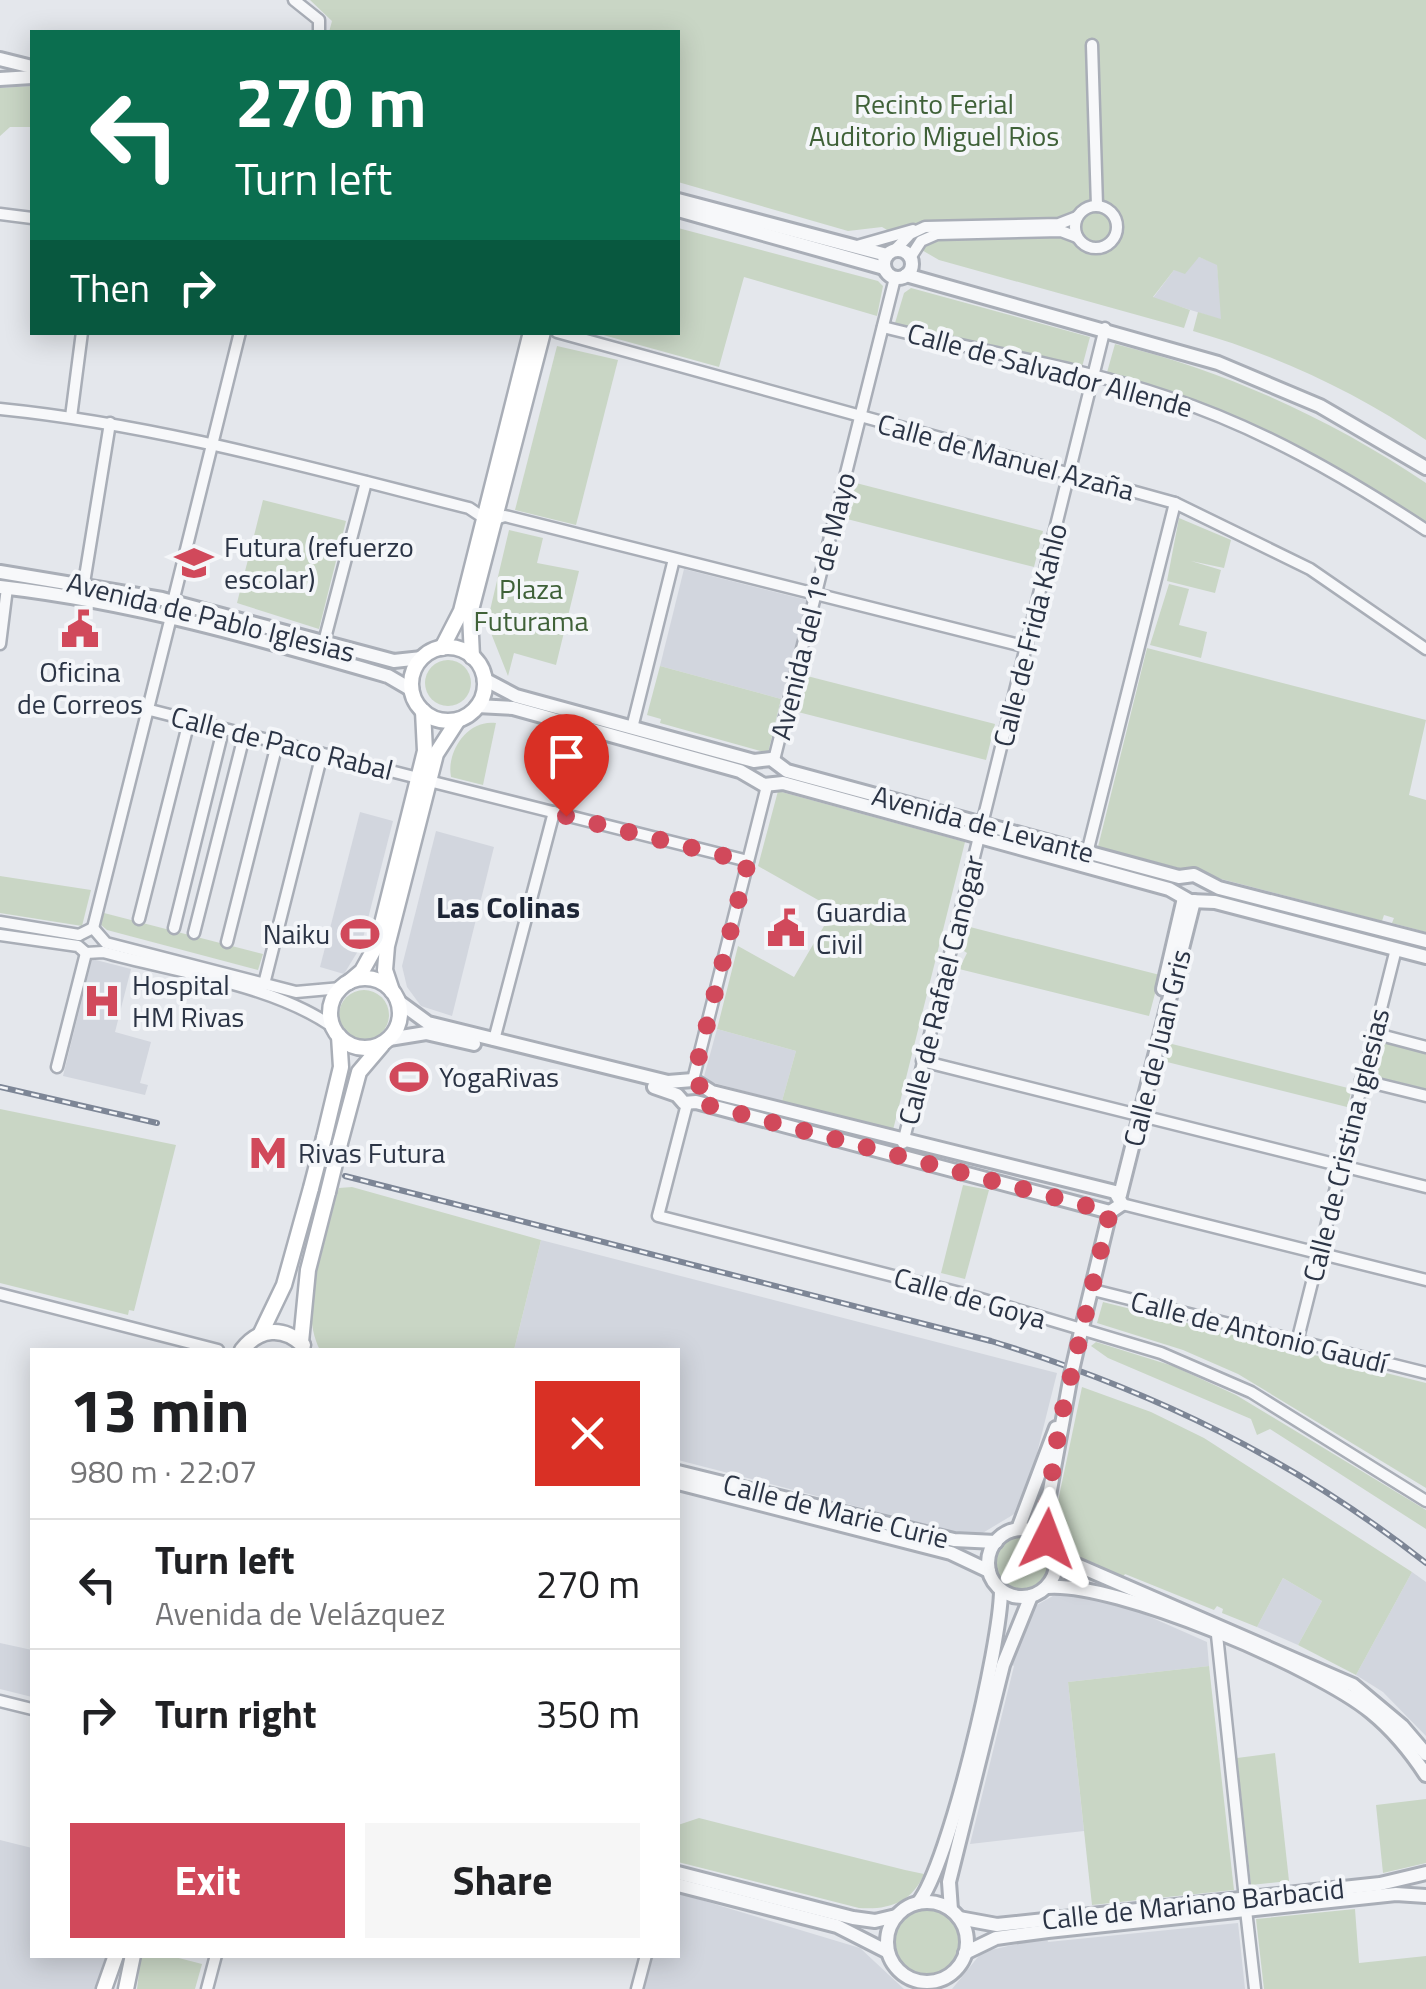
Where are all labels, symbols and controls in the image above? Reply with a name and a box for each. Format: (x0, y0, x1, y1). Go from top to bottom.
text: 270 m (235, 48, 427, 154)
icon: left (70, 70, 200, 200)
park label: Recinto Ferial Auditorio Miguel Rios (809, 82, 1059, 157)
text: Turn left (235, 144, 392, 212)
text: Then (70, 259, 150, 317)
icon: right (170, 260, 225, 315)
street label: Calle de Salvador Allende (903, 311, 1198, 428)
street label: Calle de Manuel Azaña (873, 402, 1139, 511)
street label: Avenida del 1º de Mayo (758, 468, 867, 744)
street label: Calle de Frida Kahlo (981, 519, 1078, 751)
place label: Futura (refuerzo escolar) (224, 525, 414, 600)
school or university icon: Futura (refuerzo escolar) (173, 542, 215, 584)
street label: Avenida de Pablo Iglesias (63, 560, 360, 673)
park label: Plaza Futurama (474, 567, 588, 642)
public building icon: Oficina de Correos (59, 608, 101, 650)
place label: Oficina de Correos (17, 650, 143, 725)
street label: Calle de Paco Rabal (167, 694, 398, 791)
pin (524, 714, 609, 817)
icon: arrive (539, 729, 594, 784)
street label: Avenida de Levante (867, 773, 1099, 874)
street label: Calle de Rafael Canogar (886, 850, 995, 1129)
district label: Las Colinas (436, 884, 580, 930)
place label: Guardia Civil (816, 890, 906, 965)
public building icon: Guardia Civil (765, 907, 807, 949)
place label: Naiku (263, 912, 330, 955)
sports icon: Naiku (339, 913, 381, 955)
street label: Calle de Juan Gris (1111, 945, 1202, 1151)
place label: Hospital HM Rivas (132, 963, 244, 1038)
hospital icon: Hospital HM Rivas (81, 980, 123, 1022)
street label: Calle de Cristina Iglesias (1291, 1004, 1400, 1286)
place label: YogaRivas (439, 1055, 559, 1098)
sports icon: YogaRivas (388, 1056, 430, 1098)
place label: Rivas Futura (298, 1131, 445, 1174)
metro station icon: Rivas Futura (247, 1132, 289, 1174)
street label: Calle de Goya (889, 1255, 1051, 1340)
street label: Calle de Antonio Gaudí (1126, 1279, 1394, 1385)
text: 13 min (70, 1364, 249, 1455)
button: close (535, 1381, 640, 1486)
text: 980 m · 22:07 (70, 1447, 257, 1495)
street label: Calle de Marie Curie (719, 1462, 953, 1559)
position arrow (995, 1487, 1099, 1591)
text: Turn left (155, 1531, 295, 1589)
text: 270 m (536, 1555, 640, 1613)
icon: left (70, 1557, 125, 1612)
text: Avenida de Velázquez (155, 1589, 445, 1637)
text: Turn right (155, 1685, 317, 1743)
text: 350 m (536, 1685, 640, 1743)
icon: right (70, 1687, 125, 1742)
button: Exit (70, 1823, 345, 1938)
button: Share (365, 1823, 640, 1938)
street label: Calle de Mariano Barbacid (1040, 1866, 1346, 1941)

